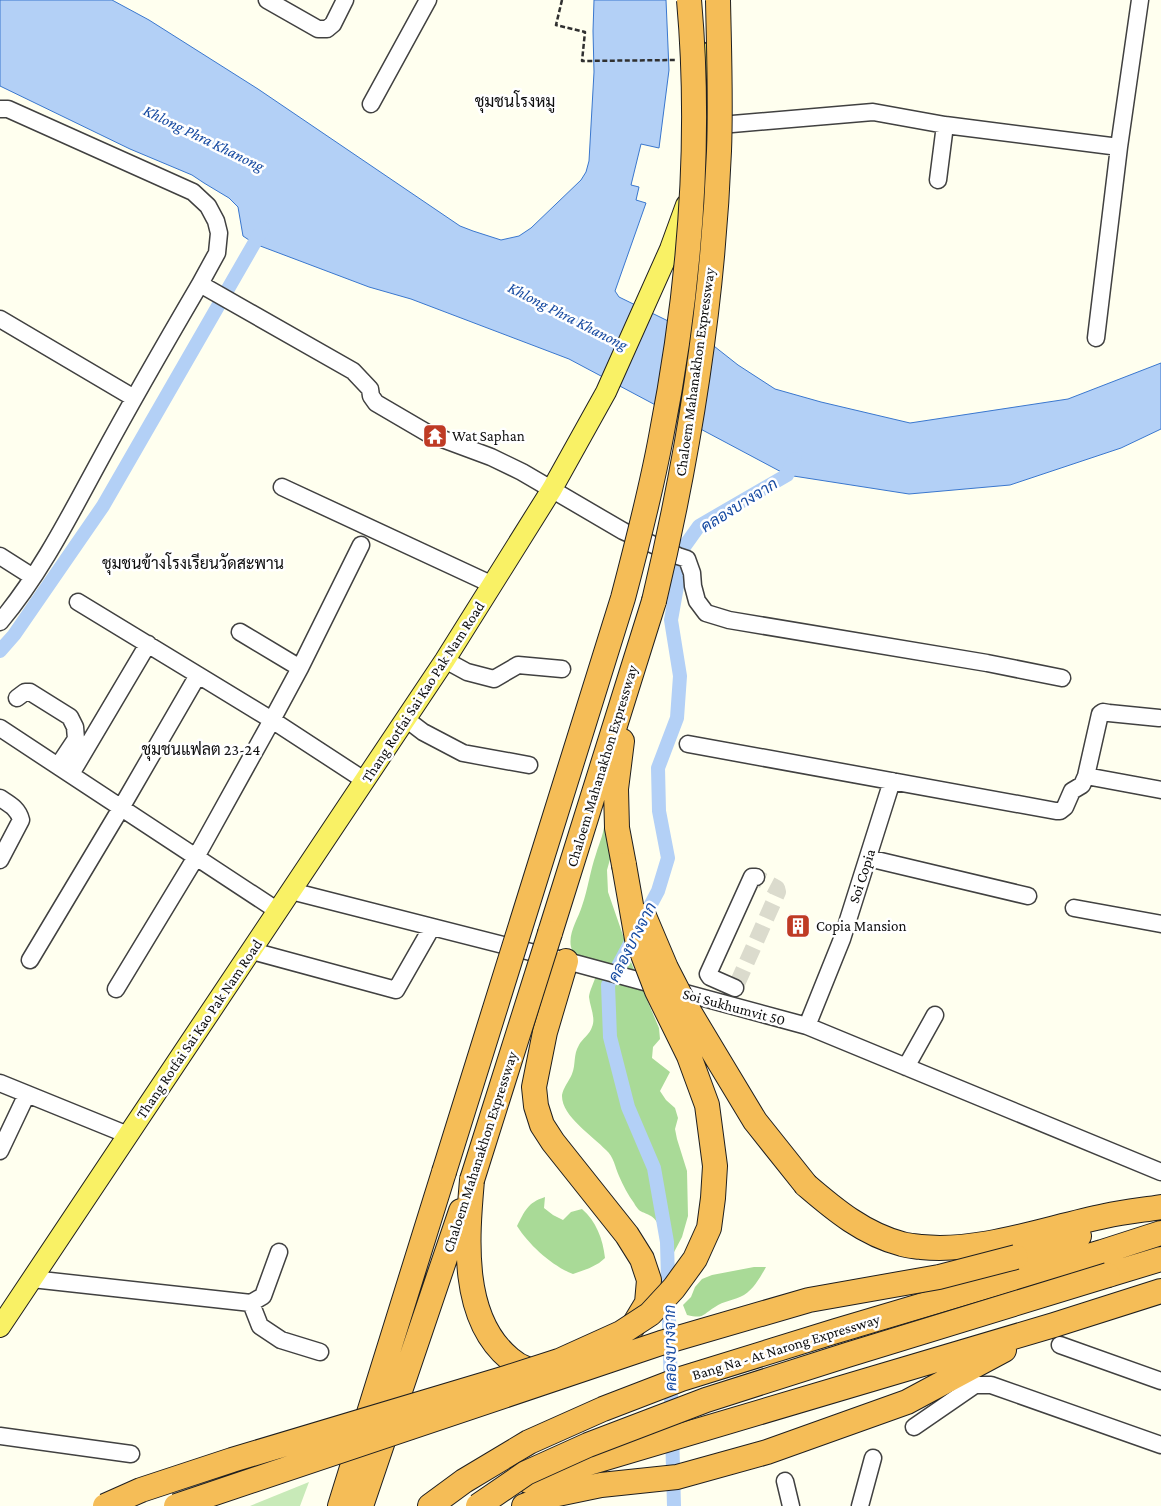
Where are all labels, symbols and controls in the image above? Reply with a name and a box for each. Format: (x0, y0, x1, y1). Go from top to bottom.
district label: ชุมชนโรงหมู (475, 90, 555, 113)
water label: Khlong Phra Khanong (141, 101, 268, 176)
street label: Chaloem Mahanakhon Expressway (672, 267, 719, 477)
water label: Khlong Phra Khanong (505, 278, 631, 355)
temple icon: Wat Saphan (422, 423, 448, 449)
place label: Wat Saphan (452, 428, 525, 445)
water label: คลองบางจาก (698, 475, 780, 535)
district label: ชุมชนข้างโรงเรียนวัดสะพาน (102, 552, 284, 575)
street label: Thang Rotfai Sai Kao Pak Nam Road (358, 598, 488, 786)
street label: Chaloem Mahanakhon Expressway (564, 663, 641, 869)
district label: ชุมชนแฟลต 23-24 (142, 741, 260, 761)
street label: Soi Copia (846, 847, 879, 905)
water label: คลองบางจาก (605, 899, 659, 985)
building icon: Copia Mansion (785, 913, 811, 939)
place label: Copia Mansion (816, 918, 907, 935)
street label: Thang Rotfai Sai Kao Pak Nam Road (133, 936, 266, 1122)
street label: Soi Sukhumvit 50 (681, 986, 787, 1028)
street label: Chaloem Mahanakhon Expressway (440, 1049, 521, 1255)
water label: คลองบางจาก (661, 1304, 679, 1392)
street label: Bang Na - At Narong Expressway (690, 1311, 882, 1384)

